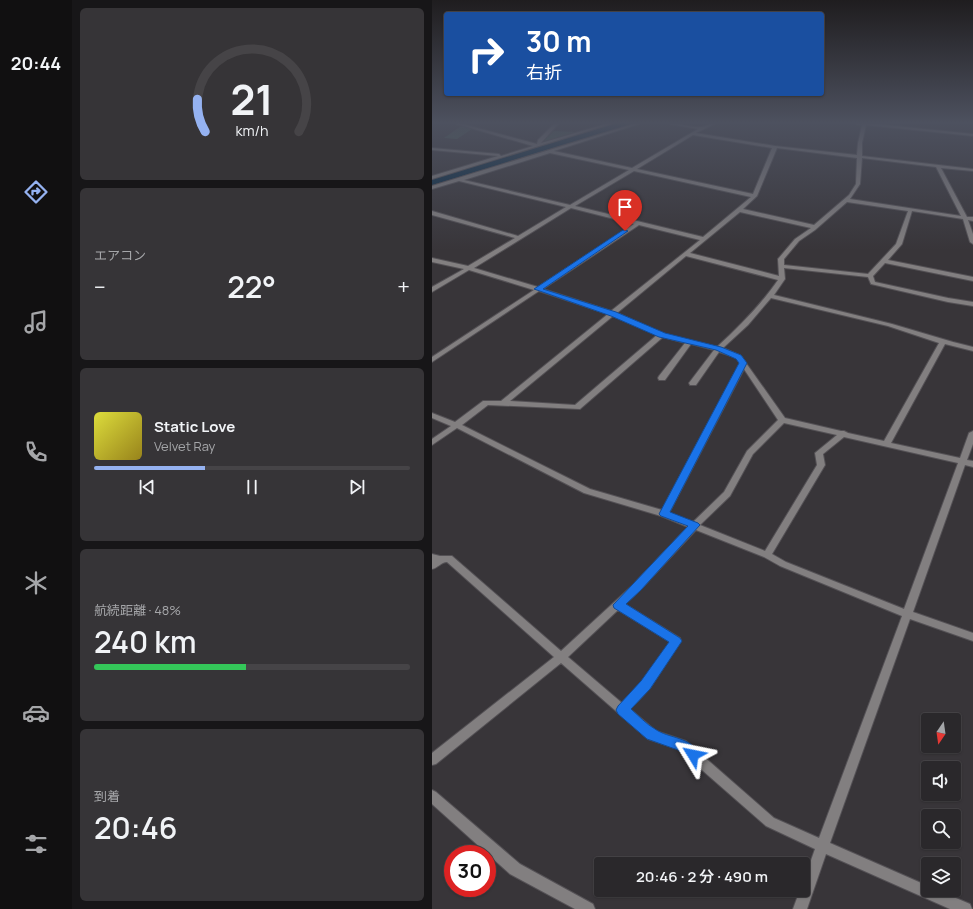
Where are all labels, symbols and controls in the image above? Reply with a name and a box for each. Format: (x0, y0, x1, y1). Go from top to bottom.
text: 30 m (526, 22, 591, 60)
icon: right (460, 28, 512, 80)
text: 20:44 (11, 51, 61, 75)
text: 右折 (526, 60, 562, 84)
text: 21 (231, 71, 274, 127)
text: km/h (235, 121, 269, 140)
icon: directions (22, 178, 50, 206)
pin (608, 190, 642, 231)
icon: arrive (614, 196, 636, 218)
text: エアコン (94, 246, 146, 264)
text: 22° (227, 266, 276, 307)
text: − (94, 272, 106, 302)
text: + (397, 272, 410, 302)
icon: music (22, 308, 50, 336)
text: Static Love (154, 416, 235, 437)
text: Velvet Ray (154, 437, 215, 455)
icon: phone (22, 438, 50, 466)
icon: previous (136, 476, 158, 498)
icon: pause (241, 476, 263, 498)
icon: next (346, 476, 368, 498)
icon: climate (22, 569, 50, 597)
text: 航続距離 · 48% (94, 601, 181, 619)
text: 240 km (94, 621, 197, 662)
icon: car (22, 699, 50, 727)
north arrow (921, 713, 961, 753)
map controls (921, 713, 961, 897)
position arrow (672, 734, 714, 776)
button: sound (921, 761, 961, 801)
text: 到着 (94, 787, 120, 805)
text: 20:46 (94, 807, 177, 848)
button: search (921, 809, 961, 849)
icon: filters (22, 830, 50, 858)
speed limit sign: 30 (444, 845, 496, 897)
button: layers (921, 857, 961, 897)
text: 20:46 · 2 分 · 490 m (636, 866, 768, 887)

